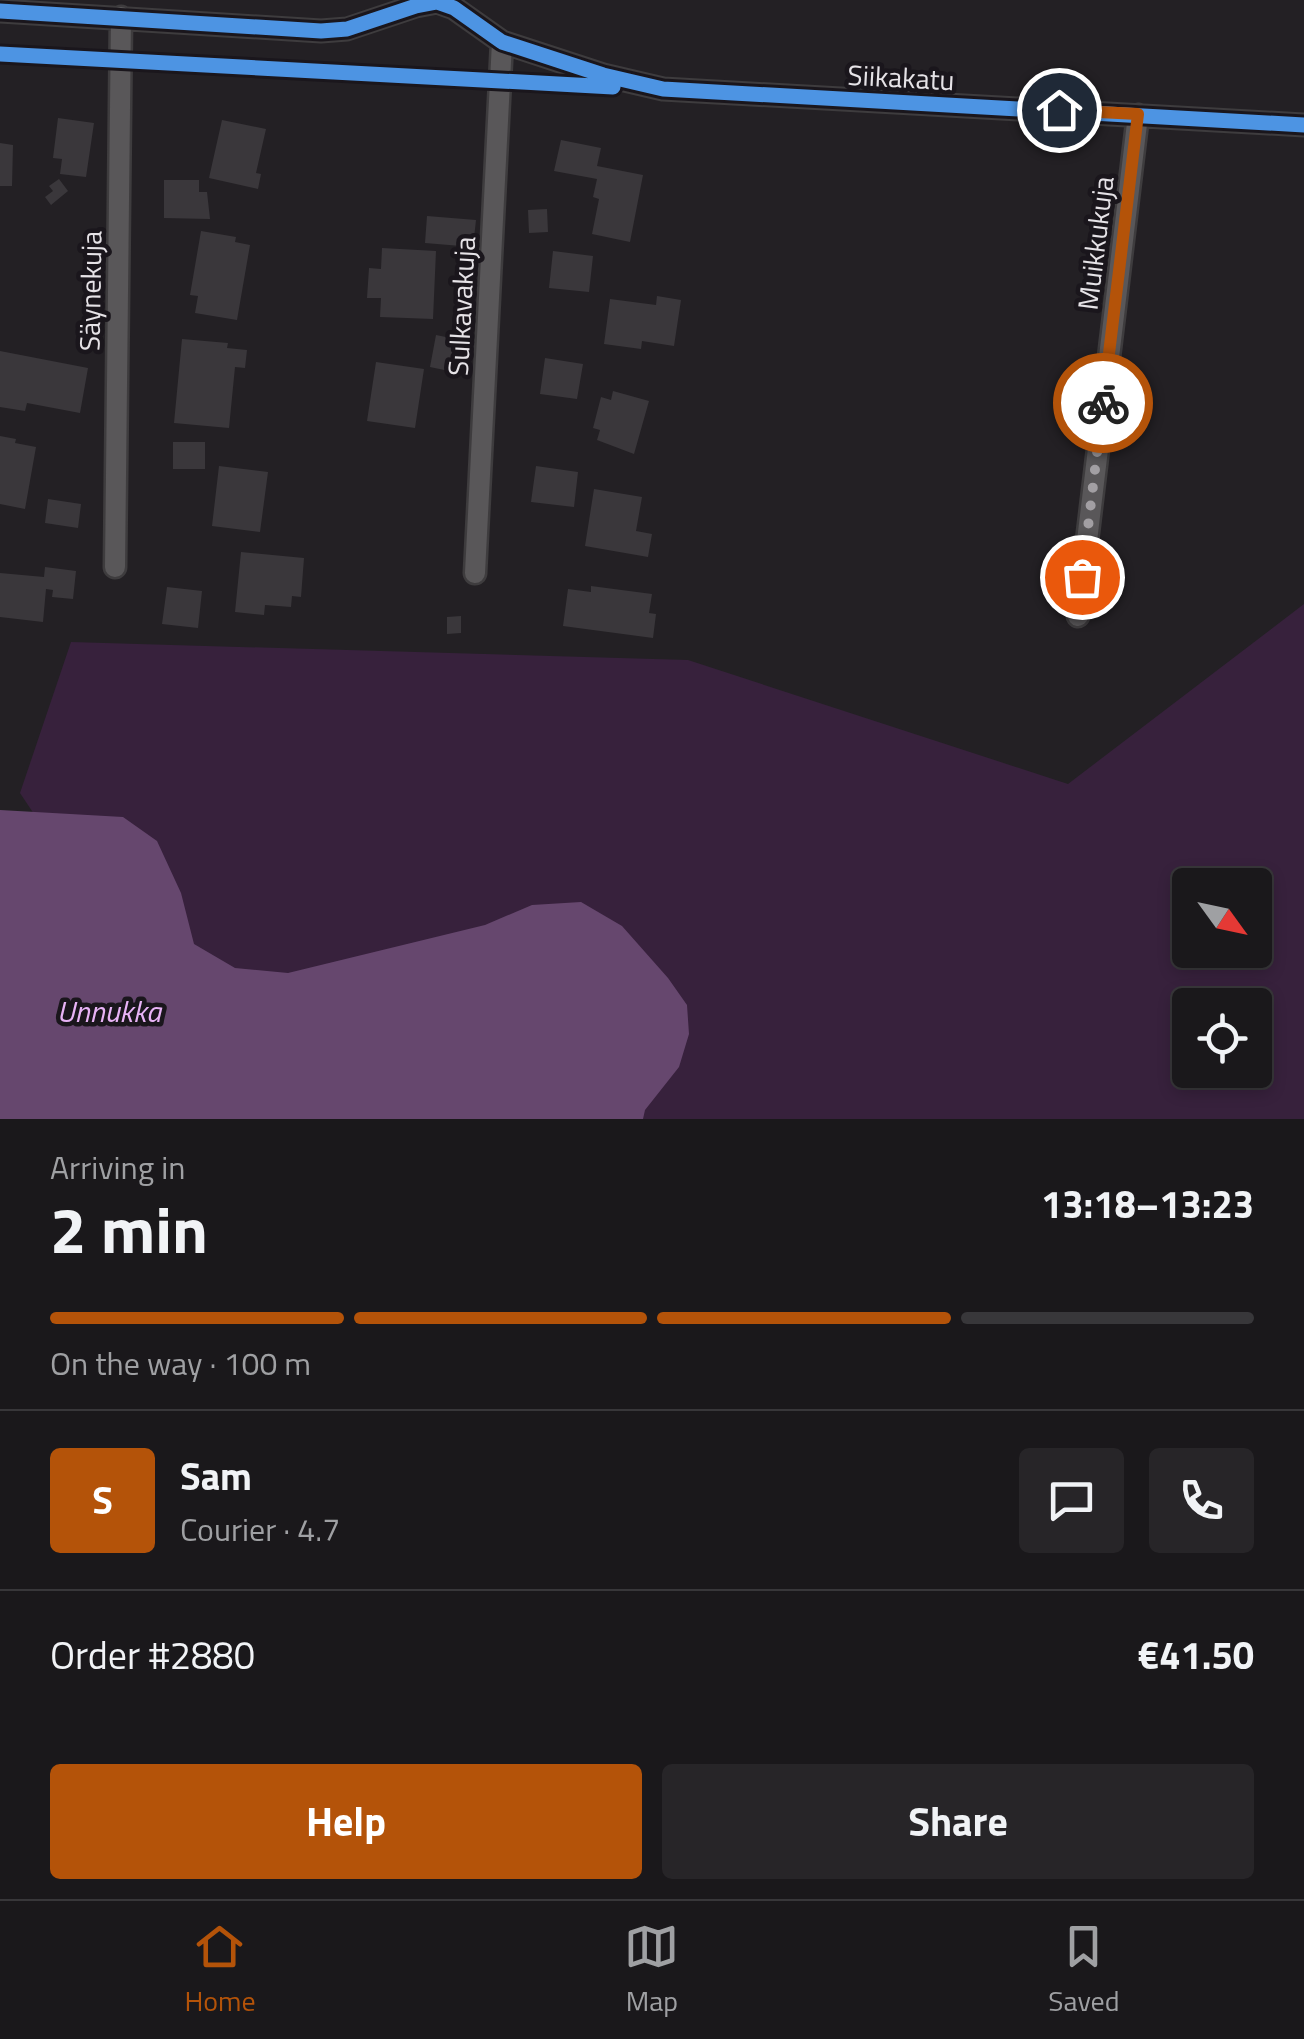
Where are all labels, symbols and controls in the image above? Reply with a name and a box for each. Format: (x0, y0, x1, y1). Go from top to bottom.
street label: Siikakatu (847, 53, 955, 101)
pin (1017, 68, 1102, 153)
icon: home (1032, 83, 1087, 138)
street label: Muikkukuja (1065, 174, 1125, 312)
street label: Säynekuja (67, 231, 113, 351)
street label: Sulkavakuja (436, 235, 486, 377)
courier (1053, 353, 1153, 453)
icon: bike (1076, 376, 1131, 431)
pin (1040, 535, 1125, 620)
icon: bag (1055, 550, 1110, 605)
north arrow (1172, 868, 1272, 968)
map controls (1172, 868, 1272, 1088)
water label: Unnukka (57, 988, 163, 1034)
button: locate (1172, 988, 1272, 1088)
text: Arriving in (50, 1143, 186, 1191)
text: 13:18–13:23 (1041, 1175, 1254, 1233)
text: 2 min (50, 1179, 208, 1278)
text: On the way · 100 m (50, 1339, 311, 1387)
text: Sam (180, 1447, 252, 1505)
button: chat (1019, 1448, 1124, 1553)
button: phone (1149, 1448, 1254, 1553)
text: S (92, 1471, 113, 1529)
text: Courier · 4.7 (180, 1505, 340, 1553)
text: Order #2880 (50, 1626, 255, 1684)
text: €41.50 (1138, 1626, 1254, 1684)
button: Help (50, 1764, 642, 1879)
button: Share (662, 1764, 1254, 1879)
tab: Home (184, 1919, 256, 2022)
tab: Map (624, 1919, 679, 2022)
tab: Saved (1048, 1919, 1120, 2022)

